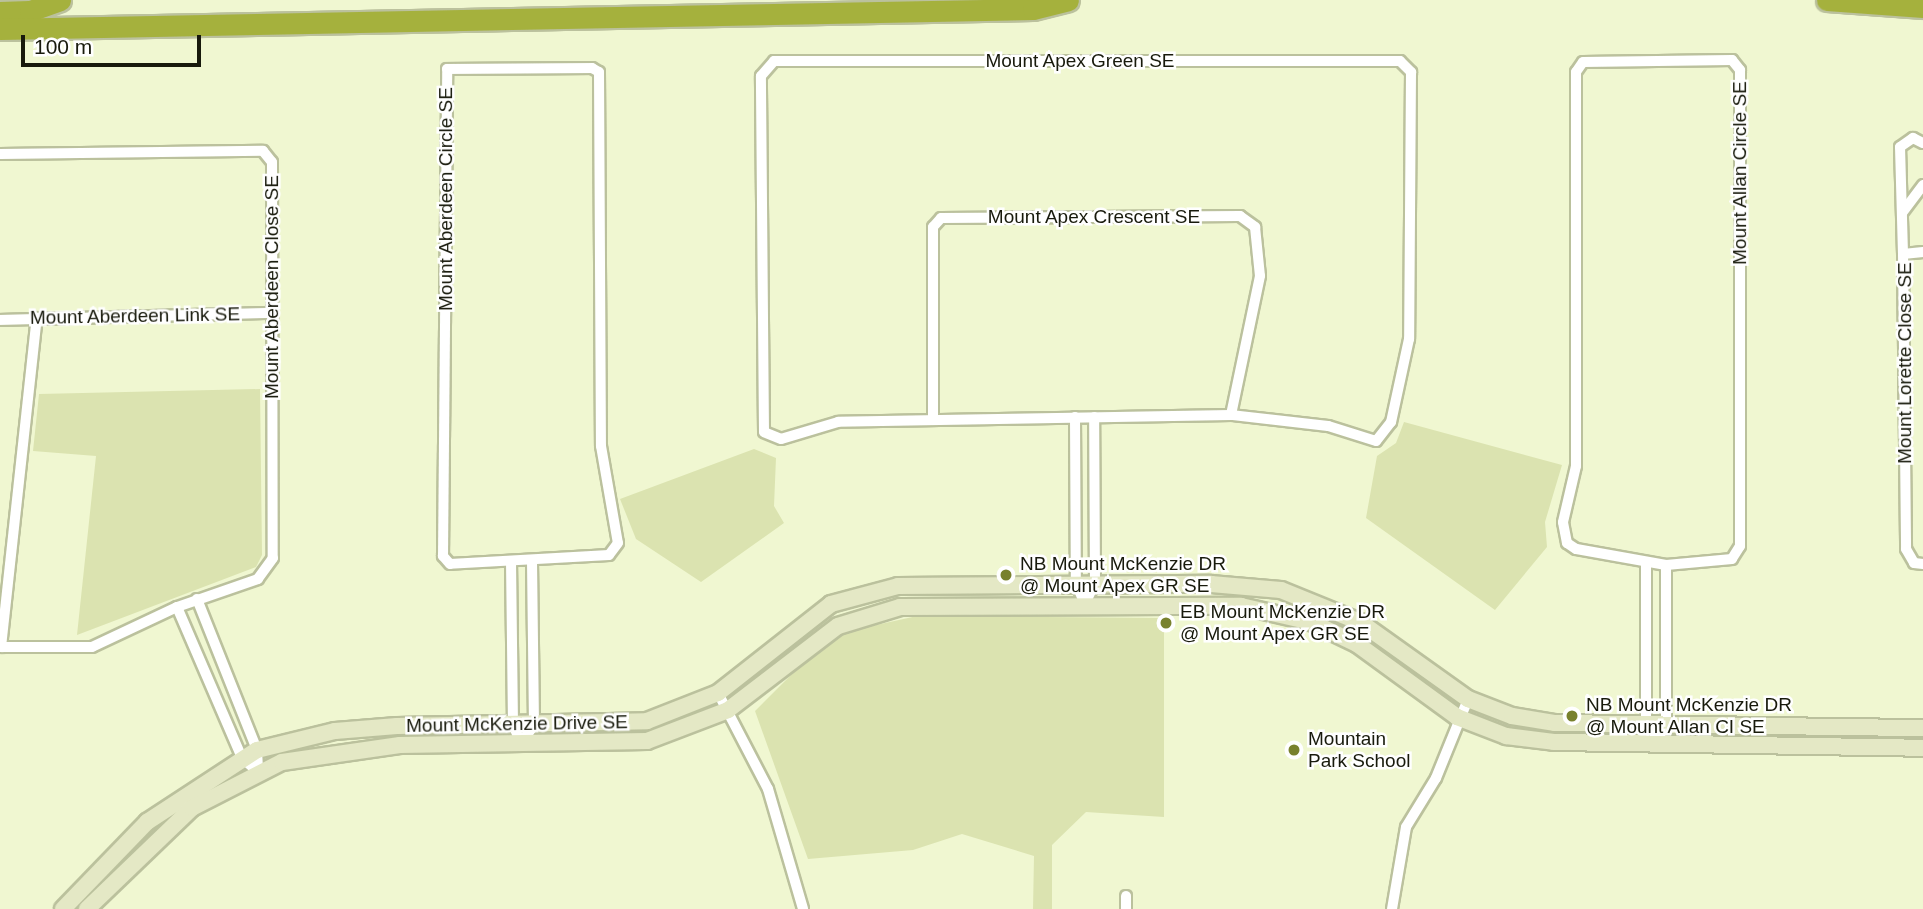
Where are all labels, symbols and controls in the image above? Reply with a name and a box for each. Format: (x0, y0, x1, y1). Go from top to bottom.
scale bar (24, 21, 205, 65)
text: 100 m (34, 35, 92, 58)
street label: Mount Apex Green SE (985, 50, 1175, 72)
street label: Mount Allan Circle SE (1729, 81, 1751, 265)
street label: Mount Aberdeen Circle SE (435, 87, 457, 311)
street label: Mount Aberdeen Close SE (261, 175, 283, 399)
street label: Mount Apex Crescent SE (987, 206, 1201, 228)
street label: Mount Lorette Close SE (1894, 262, 1916, 464)
street label: Mount Aberdeen Link SE (29, 303, 241, 329)
place label: NB Mount McKenzie DR @ Mount Apex GR SE (1020, 553, 1226, 597)
marker: NB Mount McKenzie DR @ Mount Apex GR SE (998, 567, 1014, 583)
place label: EB Mount McKenzie DR @ Mount Apex GR SE (1180, 601, 1385, 645)
marker: EB Mount McKenzie DR @ Mount Apex GR SE (1158, 615, 1174, 631)
place label: NB Mount McKenzie DR @ Mount Allan CI SE (1586, 694, 1792, 738)
marker: NB Mount McKenzie DR @ Mount Allan CI SE (1564, 708, 1580, 724)
street label: Mount McKenzie Drive SE (406, 711, 628, 737)
place label: Mountain Park School (1308, 728, 1410, 772)
marker: Mountain Park School (1286, 742, 1302, 758)

